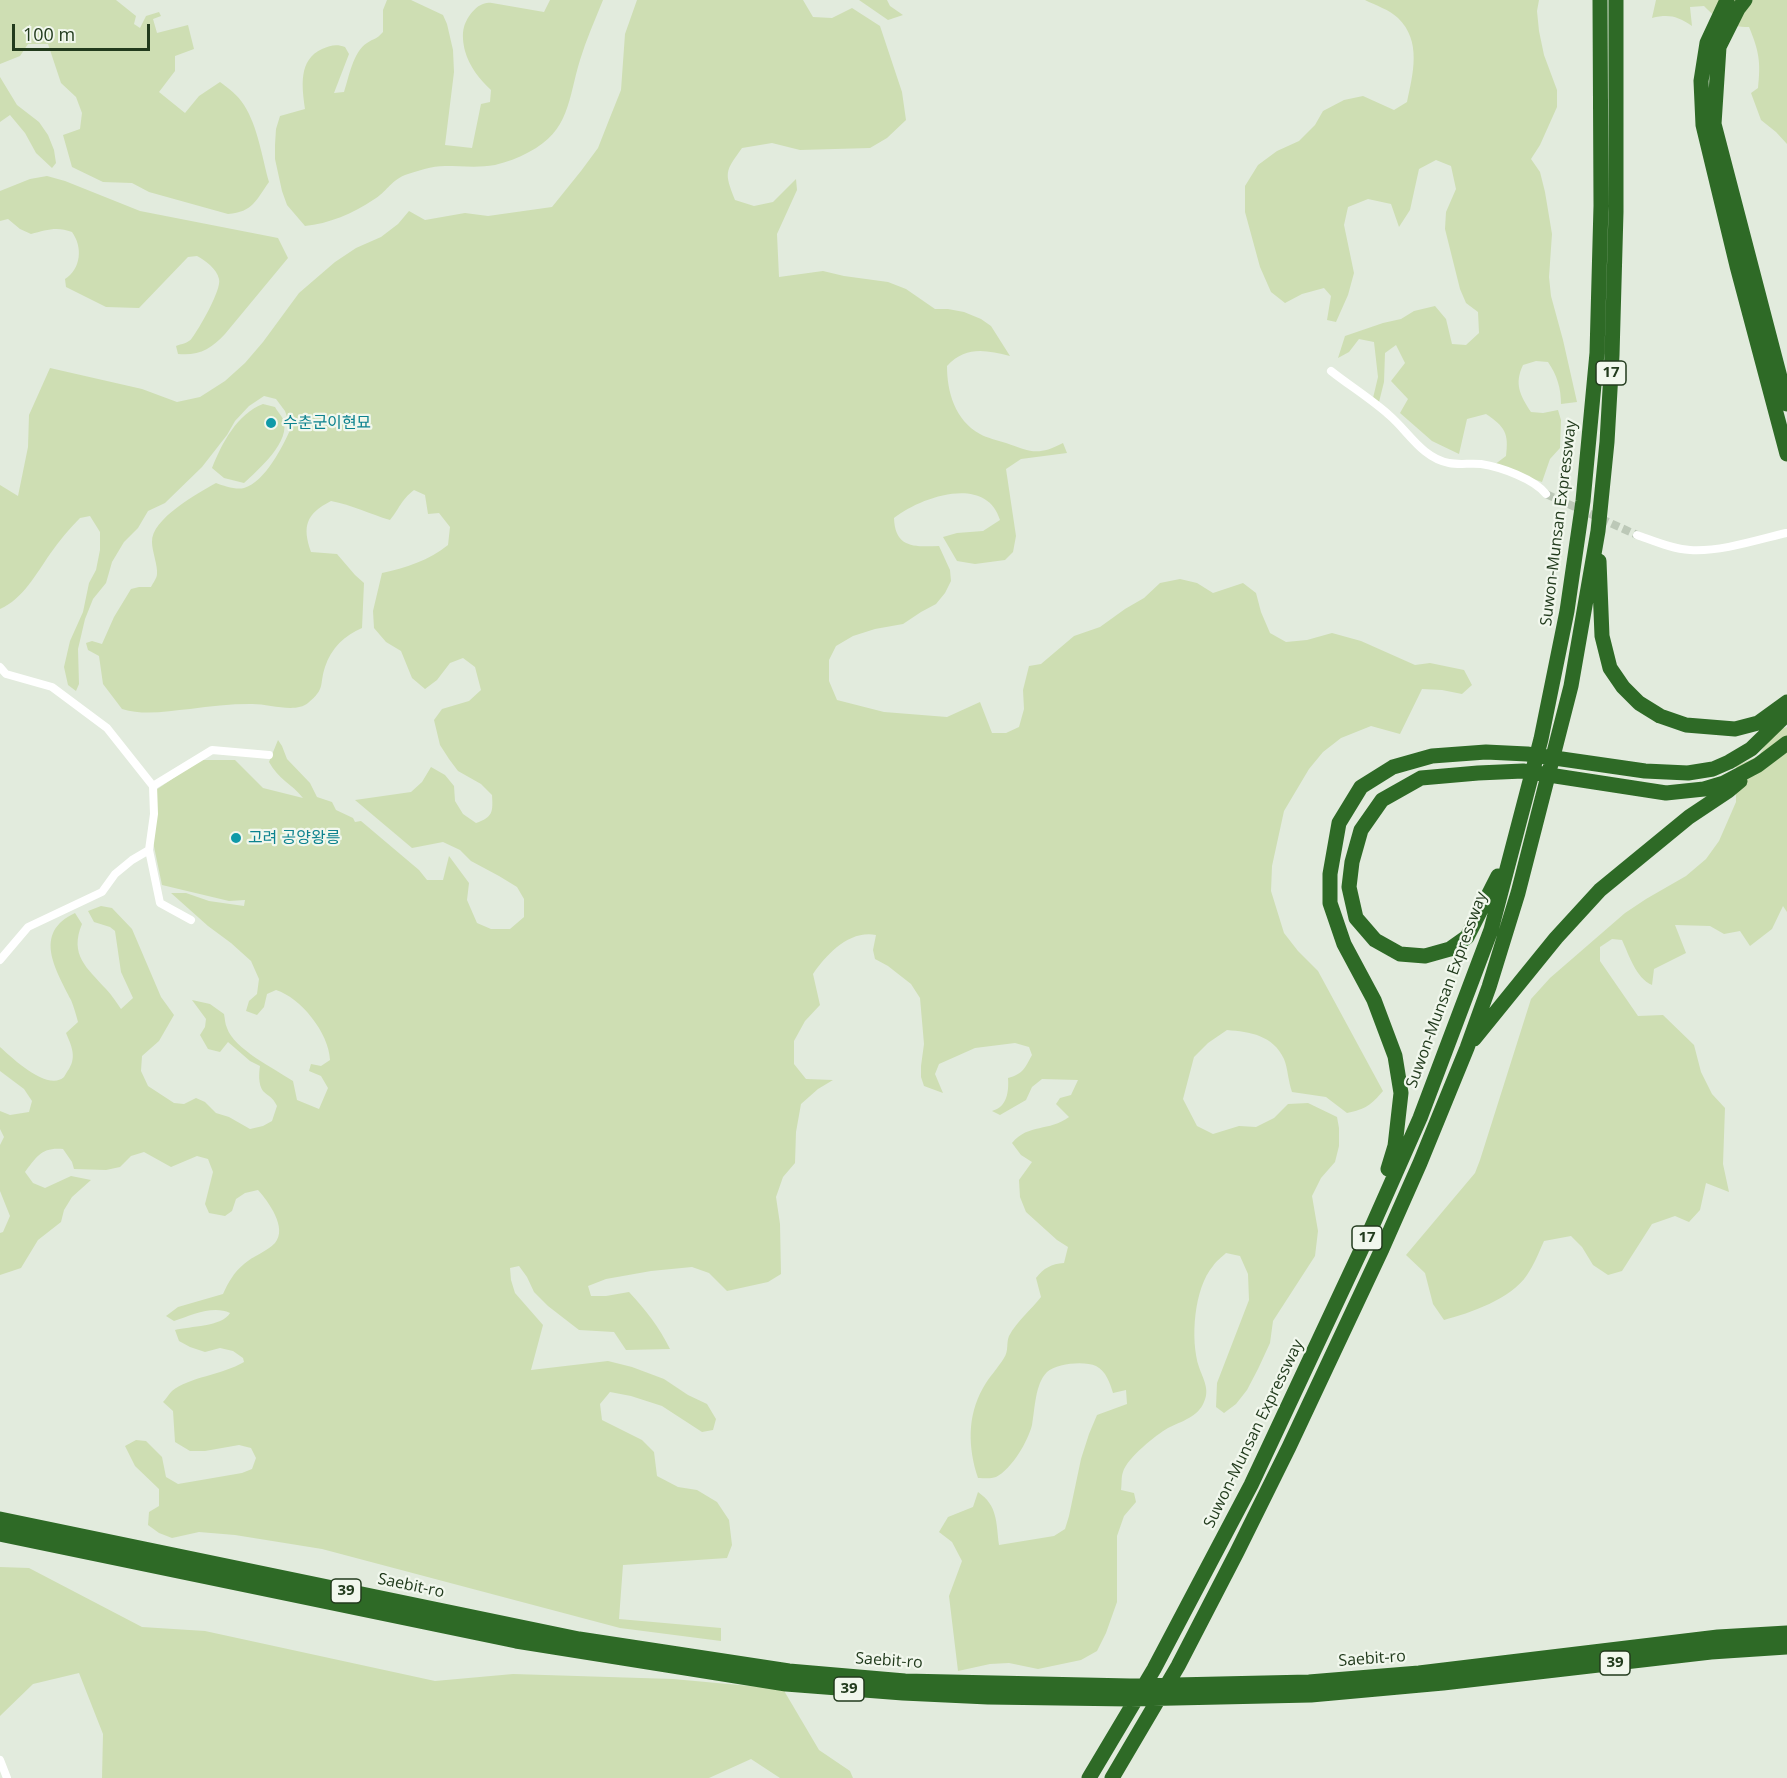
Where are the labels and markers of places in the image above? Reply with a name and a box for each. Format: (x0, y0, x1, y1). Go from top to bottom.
place label: 수춘군이현묘 (283, 413, 371, 433)
marker: 수춘군이현묘 (264, 416, 278, 430)
place label: 고려 공양왕릉 (248, 828, 340, 848)
marker: 고려 공양왕릉 (229, 831, 243, 845)

